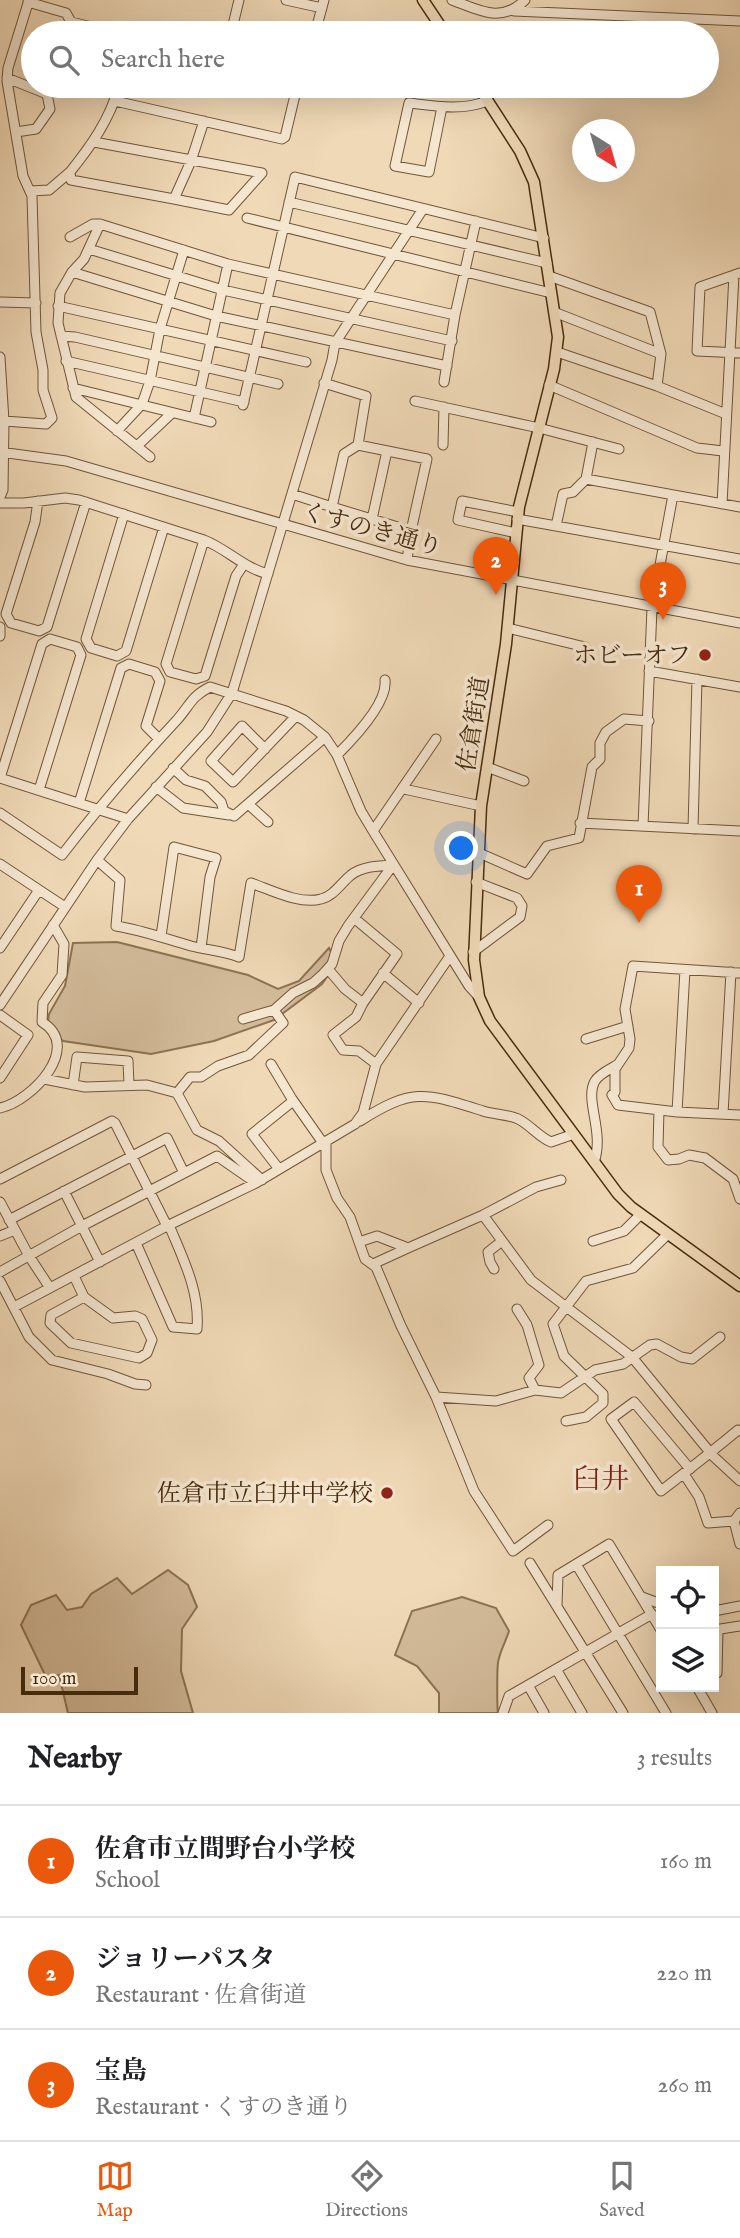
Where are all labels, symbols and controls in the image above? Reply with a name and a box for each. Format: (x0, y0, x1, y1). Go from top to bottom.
search box (21, 21, 719, 98)
icon: search (45, 41, 83, 79)
text: Search here (101, 43, 225, 76)
north arrow (572, 119, 635, 182)
street label: くすのき通り (298, 497, 445, 564)
pin: 2 (473, 537, 519, 595)
pin: 3 (640, 562, 686, 620)
place label: ホビーオフ (573, 641, 691, 672)
marker: ホビーオフ (697, 647, 713, 663)
street label: 佐倉街道 (452, 674, 497, 774)
your location (444, 831, 478, 865)
pin: 1 (616, 865, 662, 923)
district label: 臼井 (573, 1463, 629, 1498)
place label: 佐倉市立臼井中学校 (157, 1479, 373, 1510)
marker: 佐倉市立臼井中学校 (379, 1485, 395, 1501)
map controls (656, 1566, 719, 1692)
button: locate (656, 1566, 719, 1629)
button: layers (656, 1629, 719, 1692)
scale bar (21, 1664, 138, 1696)
text: 100 m (32, 1667, 76, 1691)
text: Nearby (28, 1740, 121, 1778)
text: 3 results (637, 1744, 712, 1773)
text: 佐倉市立間野台小学校 (95, 1833, 355, 1866)
text: 1 (47, 1847, 55, 1876)
text: 160 m (660, 1847, 712, 1876)
text: School (95, 1866, 160, 1895)
text: ジョリーパスタ (95, 1943, 275, 1976)
text: 2 (46, 1959, 56, 1988)
text: 220 m (656, 1959, 712, 1988)
text: Restaurant · 佐倉街道 (95, 1981, 306, 2010)
text: 宝島 (95, 2055, 147, 2088)
text: 3 (47, 2071, 55, 2100)
text: 260 m (657, 2071, 712, 2100)
text: Restaurant · くすのき通り (95, 2093, 352, 2122)
tab: Map (96, 2157, 134, 2223)
tab: Directions (325, 2157, 408, 2223)
tab: Saved (599, 2157, 644, 2223)

